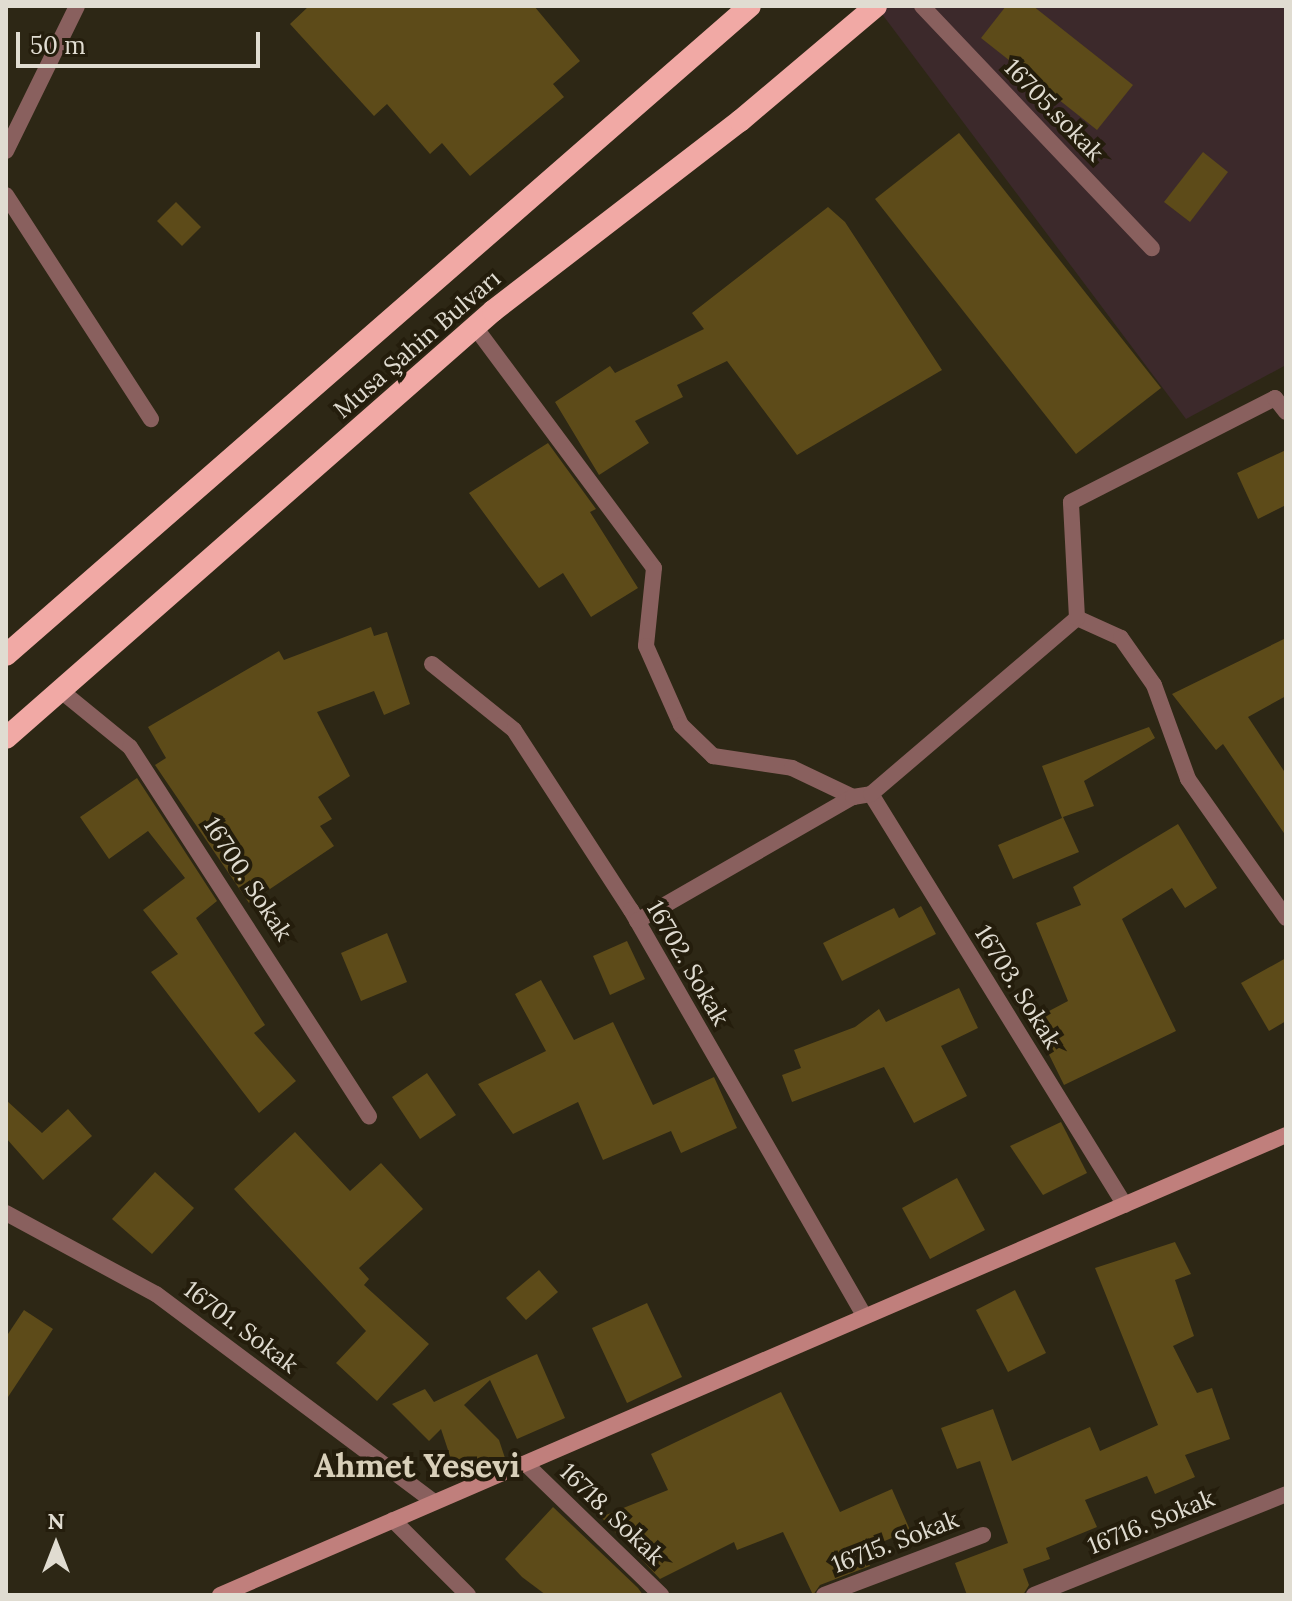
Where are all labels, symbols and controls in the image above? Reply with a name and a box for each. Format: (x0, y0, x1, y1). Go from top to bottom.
scale bar (20, 16, 264, 66)
text: 50 m (30, 30, 86, 61)
street label: 16705.sokak (998, 53, 1110, 167)
street label: Musa Şahin Bulvarı (328, 264, 506, 424)
street label: 16700. Sokak (198, 812, 298, 946)
street label: 16702. Sokak (641, 896, 735, 1030)
street label: 16703. Sokak (969, 920, 1067, 1054)
street label: 16701. Sokak (178, 1275, 304, 1379)
district label: Ahmet Yesevi (314, 1447, 520, 1485)
street label: 16718. Sokak (554, 1457, 670, 1571)
street label: 16716. Sokak (1083, 1484, 1219, 1560)
north arrow (16, 1505, 96, 1585)
street label: 16715. Sokak (828, 1505, 962, 1579)
text: N (47, 1507, 65, 1535)

